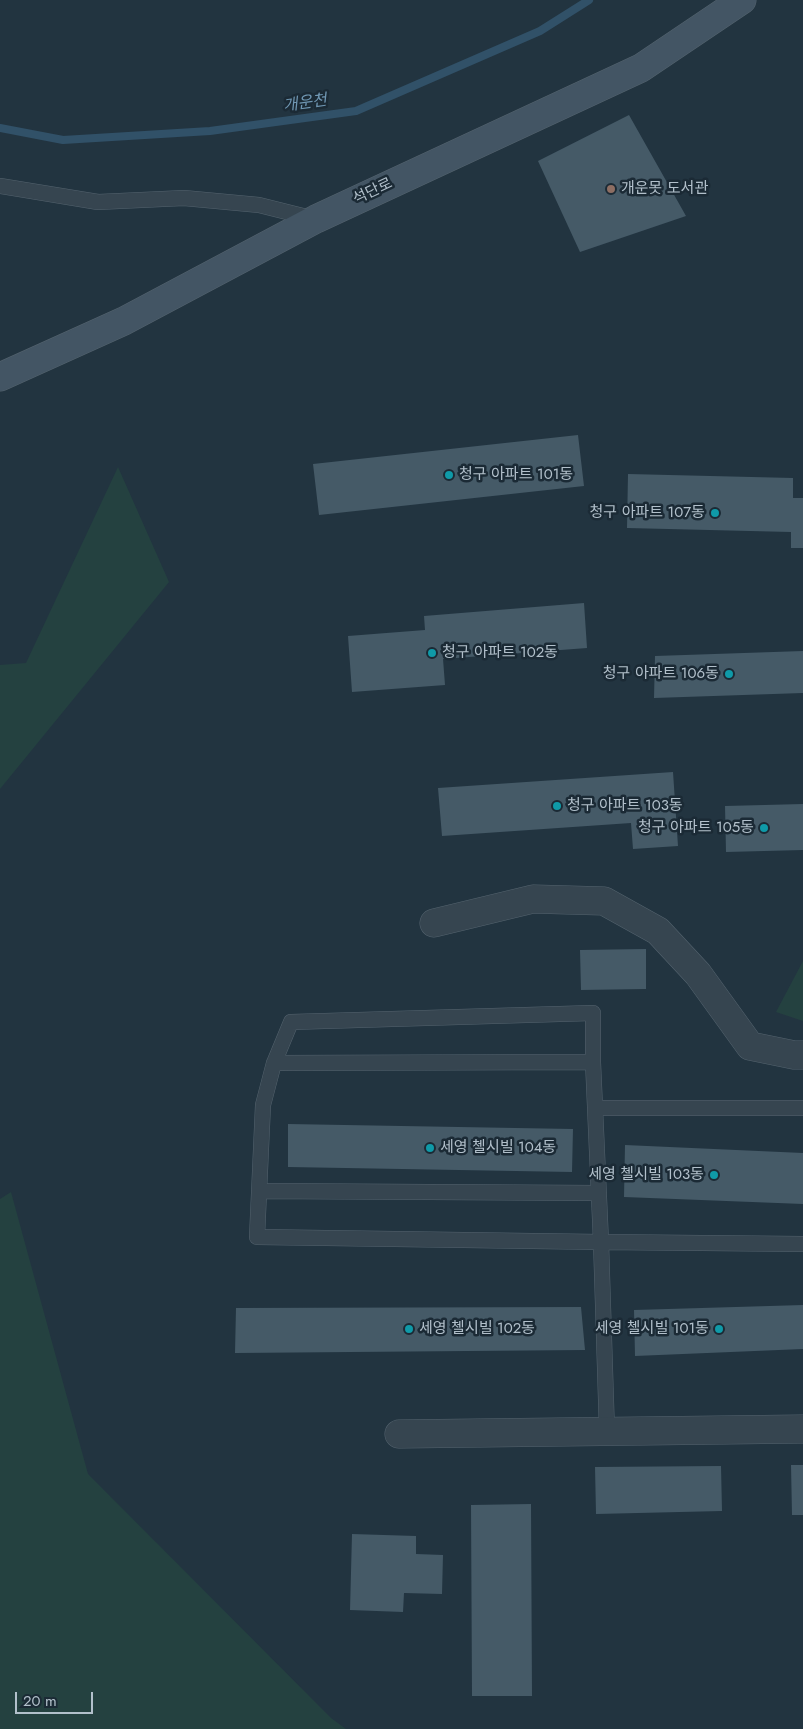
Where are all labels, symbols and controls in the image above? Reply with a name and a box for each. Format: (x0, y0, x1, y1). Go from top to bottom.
water label: 개운천 (282, 91, 328, 117)
street label: 석단로 (350, 175, 396, 209)
place label: 개운못 도서관 (621, 180, 708, 198)
marker: 개운못 도서관 (605, 183, 617, 195)
place label: 청구 아파트 101동 (459, 466, 573, 484)
marker: 청구 아파트 101동 (443, 469, 455, 481)
place label: 청구 아파트 107동 (590, 504, 705, 522)
marker: 청구 아파트 107동 (709, 507, 721, 519)
place label: 청구 아파트 102동 (442, 644, 558, 662)
marker: 청구 아파트 102동 (426, 647, 438, 659)
place label: 청구 아파트 106동 (603, 665, 719, 683)
marker: 청구 아파트 106동 (723, 668, 735, 680)
place label: 청구 아파트 103동 (567, 797, 683, 815)
marker: 청구 아파트 103동 (551, 800, 563, 812)
place label: 청구 아파트 105동 (638, 819, 754, 837)
marker: 청구 아파트 105동 (758, 822, 770, 834)
place label: 세영 첼시빌 104동 (440, 1139, 556, 1157)
marker: 세영 첼시빌 104동 (424, 1142, 436, 1154)
place label: 세영 첼시빌 103동 (588, 1166, 704, 1184)
marker: 세영 첼시빌 103동 (708, 1169, 720, 1181)
place label: 세영 첼시빌 102동 (419, 1320, 535, 1338)
place label: 세영 첼시빌 101동 (595, 1320, 709, 1338)
marker: 세영 첼시빌 102동 (403, 1323, 415, 1335)
marker: 세영 첼시빌 101동 (713, 1323, 725, 1335)
scale bar (18, 1682, 95, 1714)
text: 20 m (23, 1690, 57, 1712)

